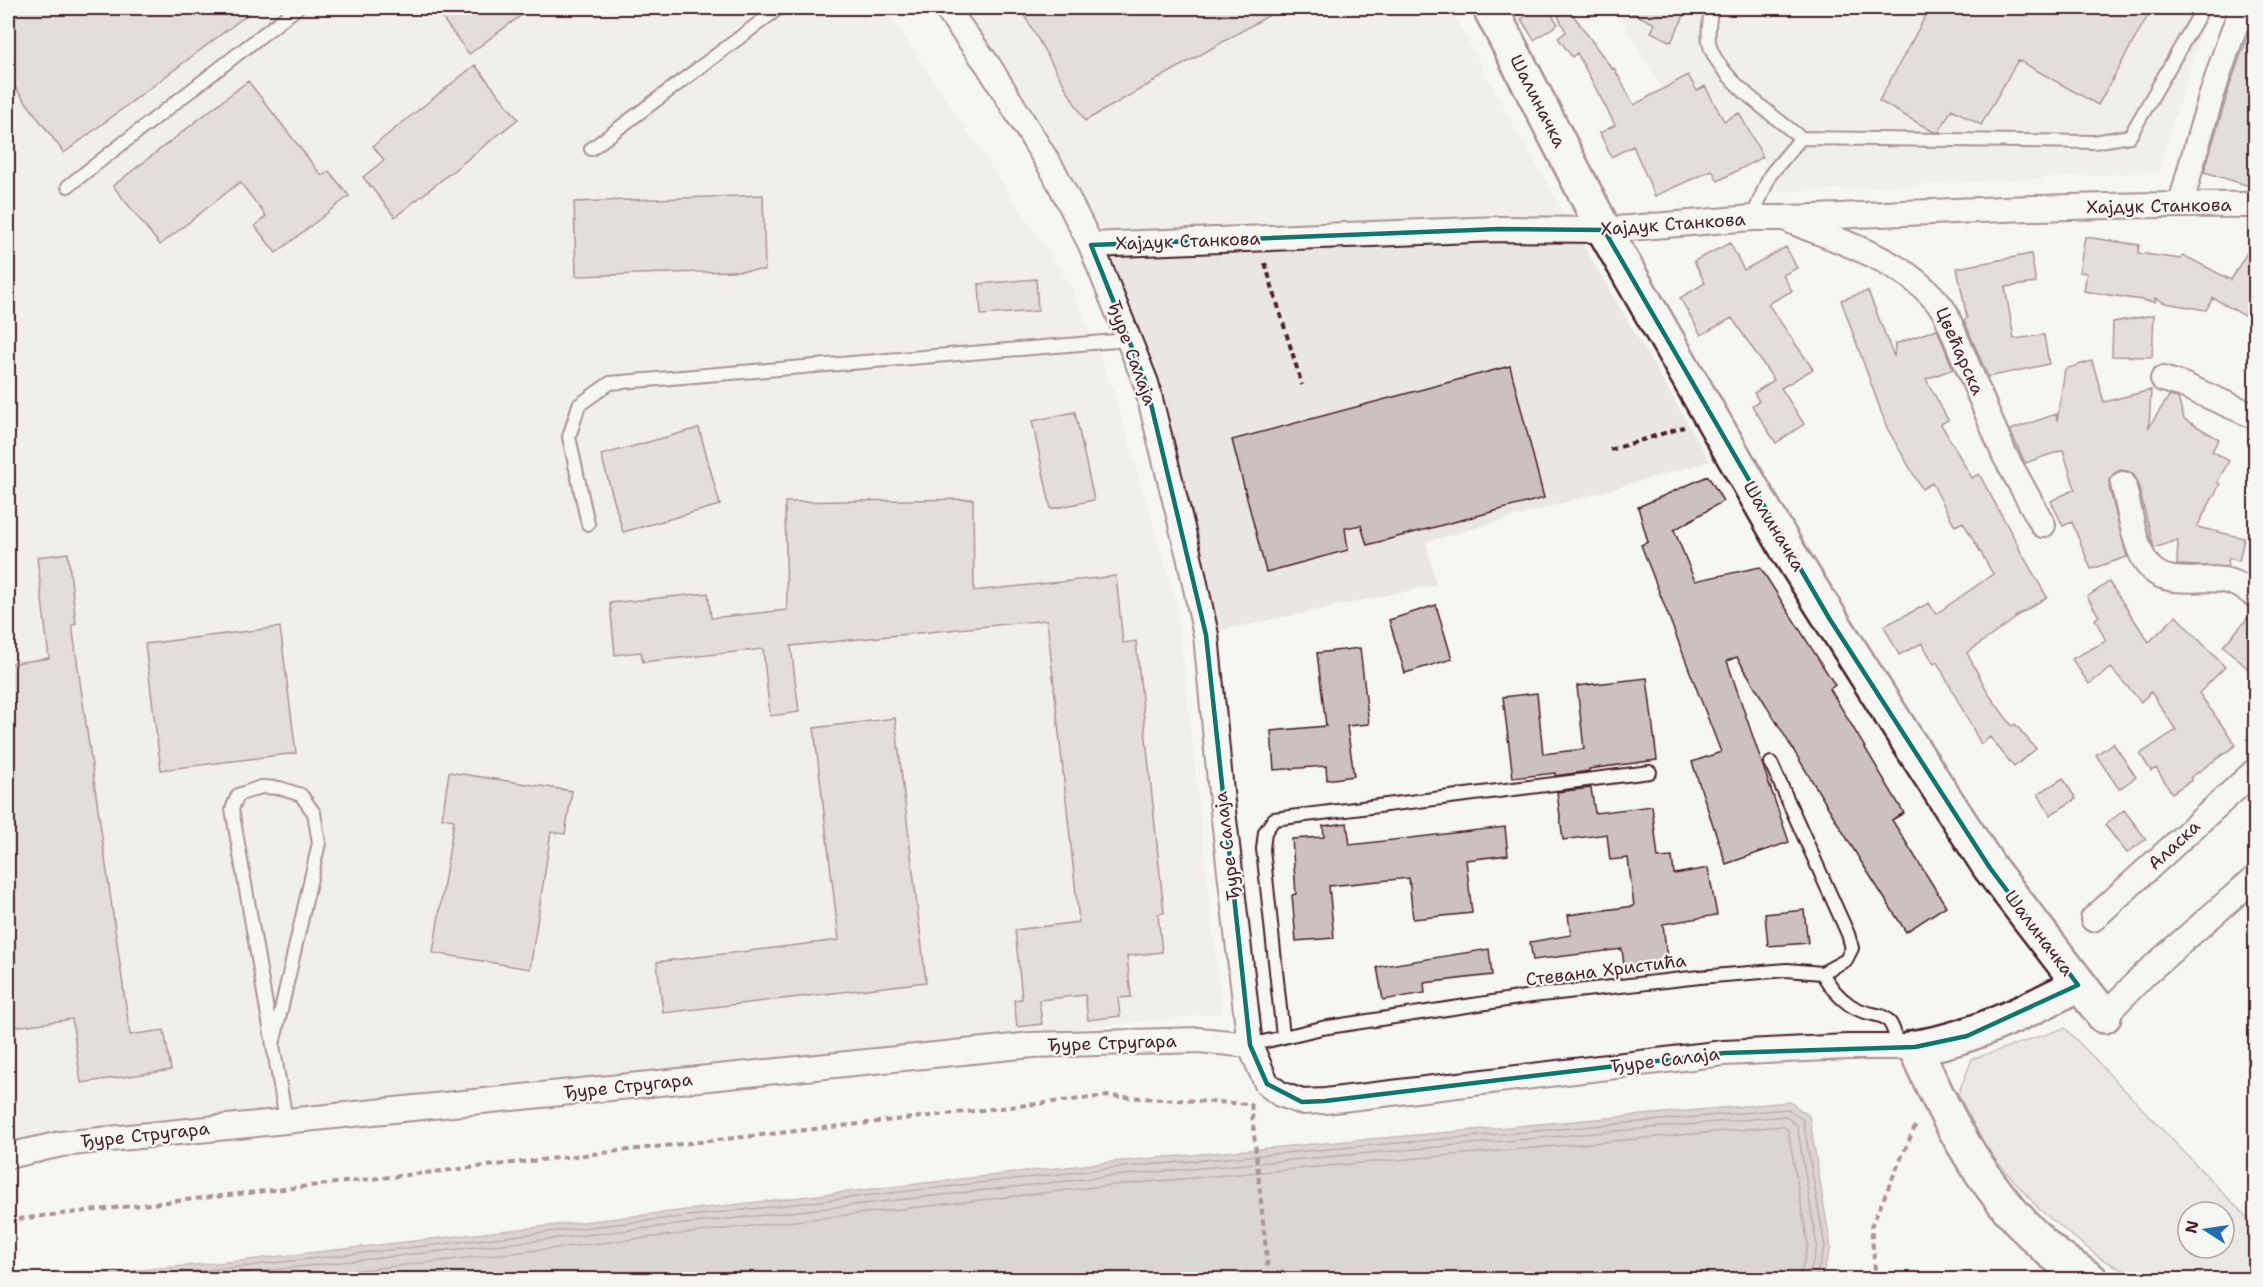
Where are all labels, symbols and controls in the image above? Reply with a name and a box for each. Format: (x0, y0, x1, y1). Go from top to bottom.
street label: Шалиначка (1504, 50, 1572, 152)
street label: Хајдук Станкова (2086, 193, 2232, 219)
street label: Хајдук Станкова (1600, 207, 1746, 241)
street label: Хајдук Станкова (1115, 226, 1261, 256)
street label: Ђуре Салаја (1102, 297, 1162, 409)
street label: Цвећарска (1930, 303, 1990, 399)
street label: Шалиначка (1738, 476, 1810, 576)
street label: Ђуре Салаја (1208, 790, 1246, 902)
street label: Аласка (2143, 815, 2205, 875)
street label: Шалиначка (1999, 885, 2079, 981)
street label: Стевана Христића (1524, 948, 1688, 992)
street label: Ђуре Стругара (1047, 1029, 1177, 1057)
street label: Ђуре Салаја (1609, 1041, 1721, 1079)
street label: Ђуре Стругара (562, 1067, 694, 1105)
street label: Ђуре Стругара (79, 1116, 211, 1154)
north arrow (2176, 1200, 2236, 1260)
text: N (2180, 1219, 2203, 1235)

